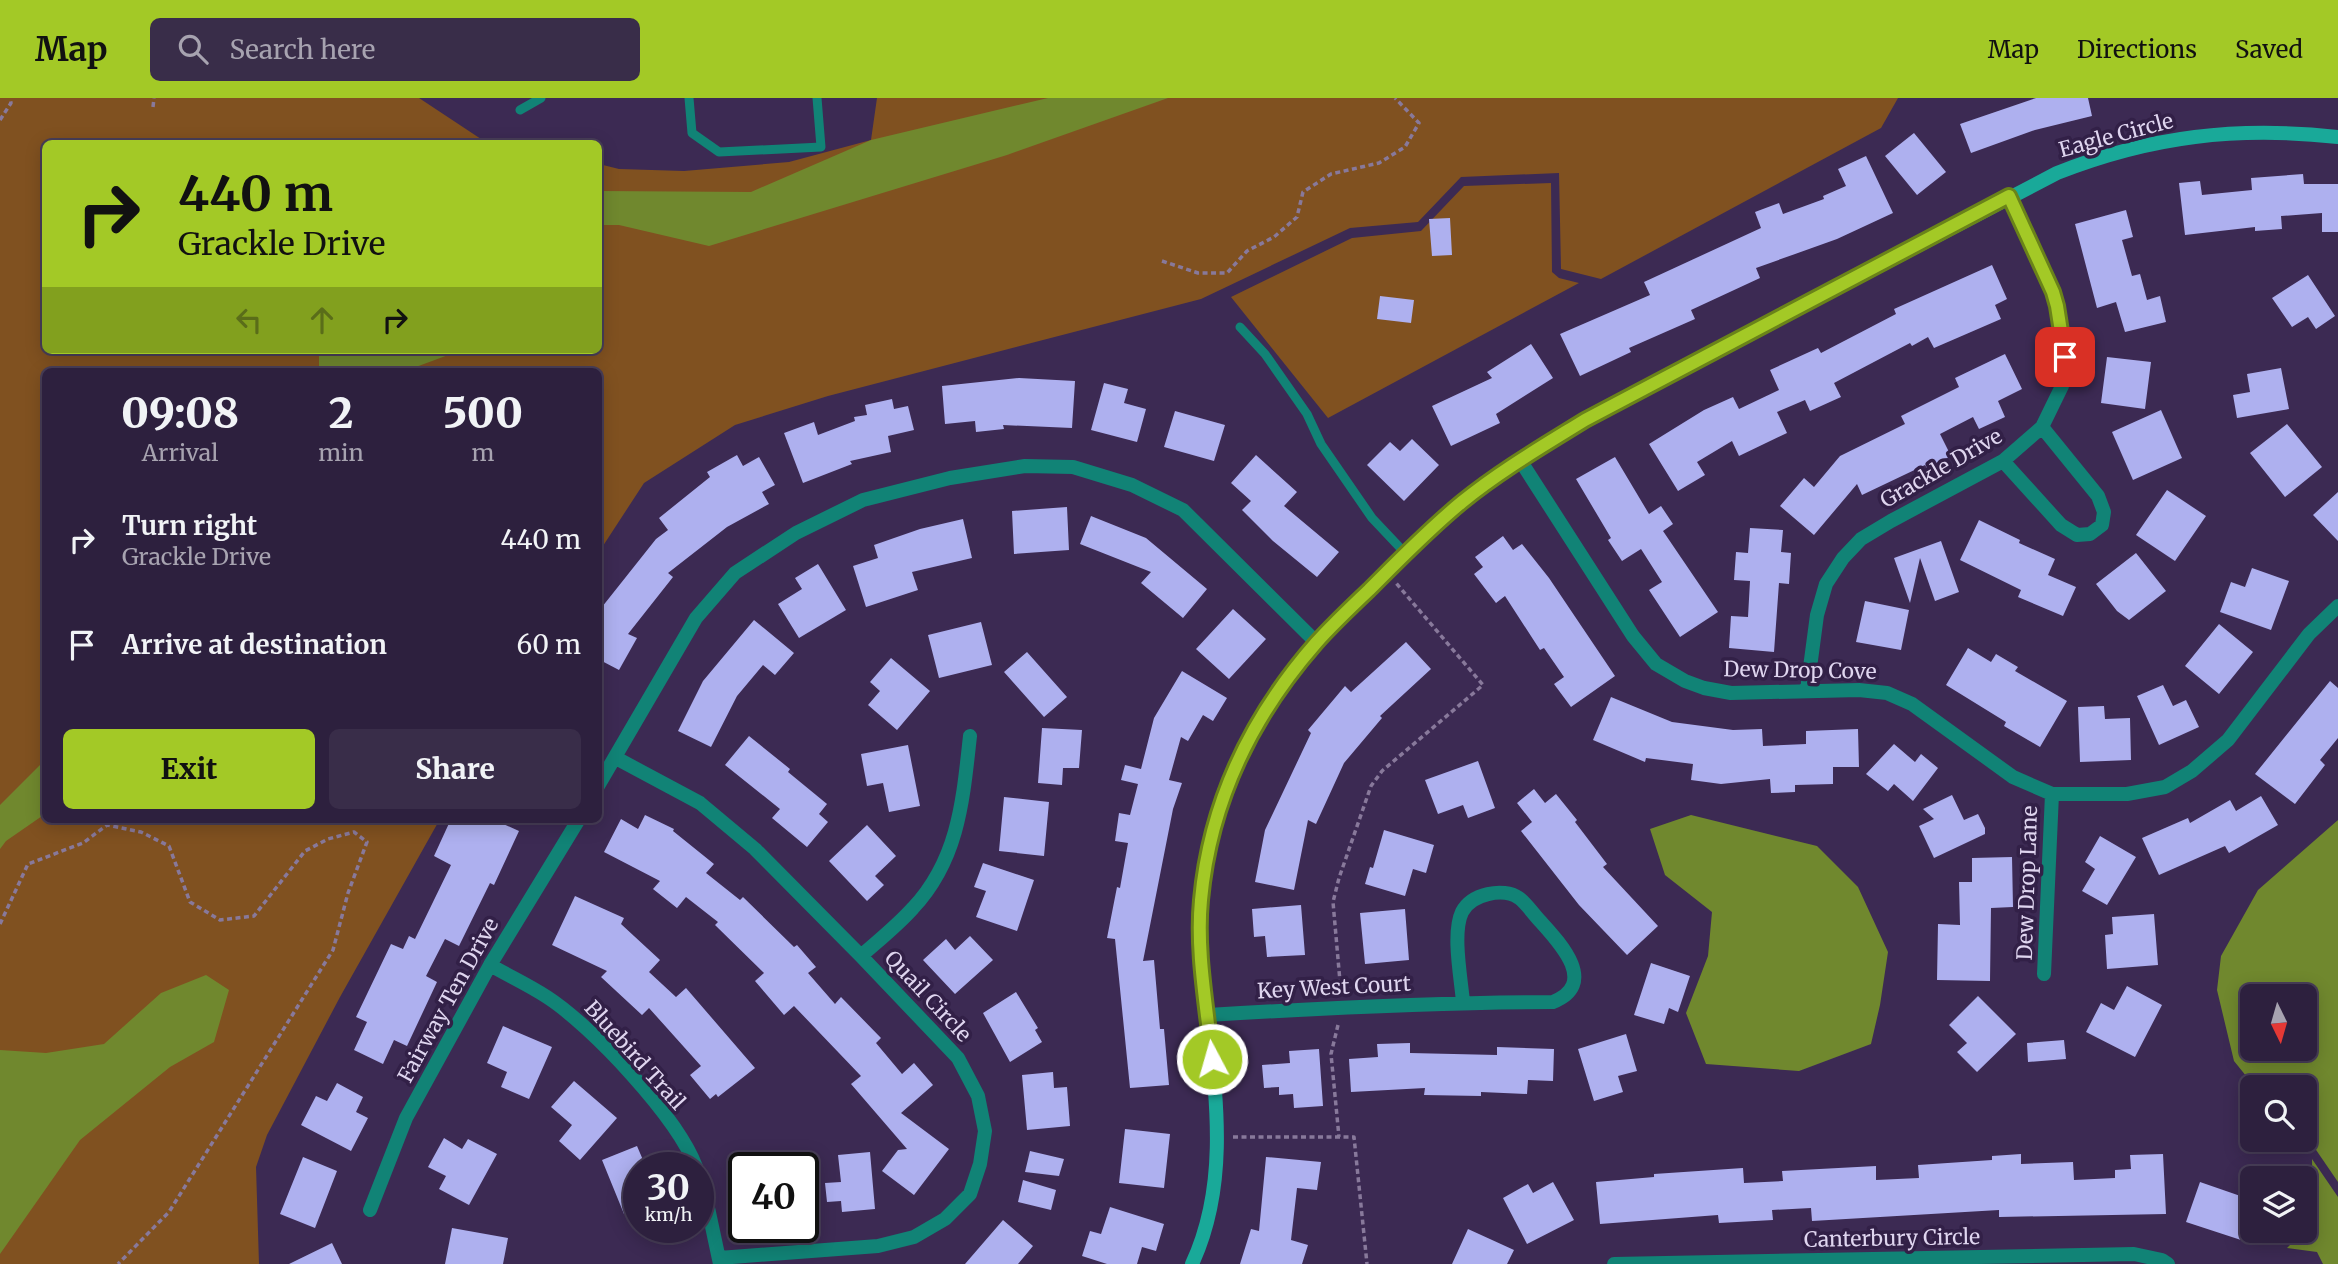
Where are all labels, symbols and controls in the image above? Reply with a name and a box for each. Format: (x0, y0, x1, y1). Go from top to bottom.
search box (150, 18, 640, 81)
text: Map (35, 29, 108, 70)
icon: search (174, 30, 212, 68)
text: Search here (230, 33, 375, 66)
text: Map (1988, 34, 2039, 65)
text: Directions (2077, 34, 2197, 65)
text: Saved (2235, 34, 2303, 65)
street label: Eagle Circle (2056, 107, 2176, 163)
text: 440 m (178, 163, 333, 224)
icon: right (63, 168, 154, 259)
text: Grackle Drive (178, 224, 385, 264)
icon: left (230, 301, 268, 339)
icon: ahead (303, 301, 341, 339)
icon: right (376, 301, 414, 339)
pin (2035, 327, 2095, 387)
icon: arrive (2046, 338, 2084, 376)
text: 09:08 (121, 387, 239, 439)
text: 2 (329, 387, 353, 439)
text: 500 (443, 387, 523, 439)
street label: Grackle Drive (1875, 422, 2007, 514)
text: Arrival (142, 438, 218, 467)
text: min (318, 438, 364, 467)
text: m (471, 438, 494, 467)
text: Turn right (122, 509, 257, 542)
icon: right (63, 521, 101, 559)
text: 440 m (501, 523, 581, 556)
text: Grackle Drive (122, 542, 271, 571)
icon: arrive (63, 626, 101, 664)
text: Arrive at destination (122, 628, 387, 661)
text: 60 m (517, 628, 581, 661)
street label: Dew Drop Cove (1723, 655, 1877, 685)
button: Exit (63, 729, 315, 809)
button: Share (329, 729, 581, 809)
street label: Dew Drop Lane (2011, 805, 2043, 961)
street label: Fairway Ten Drive (392, 913, 504, 1087)
street label: Quail Circle (879, 945, 977, 1047)
street label: Key West Court (1256, 969, 1412, 1005)
north arrow (2240, 984, 2317, 1060)
map controls (2240, 984, 2317, 1243)
street label: Bluebird Trail (579, 995, 692, 1116)
position arrow (1175, 1022, 1249, 1096)
button: search (2240, 1075, 2317, 1152)
speed limit sign: 40 (728, 1152, 819, 1243)
text: 30 (647, 1166, 690, 1210)
button: layers (2240, 1166, 2317, 1243)
text: km/h (645, 1203, 692, 1226)
street label: Canterbury Circle (1804, 1223, 1980, 1253)

